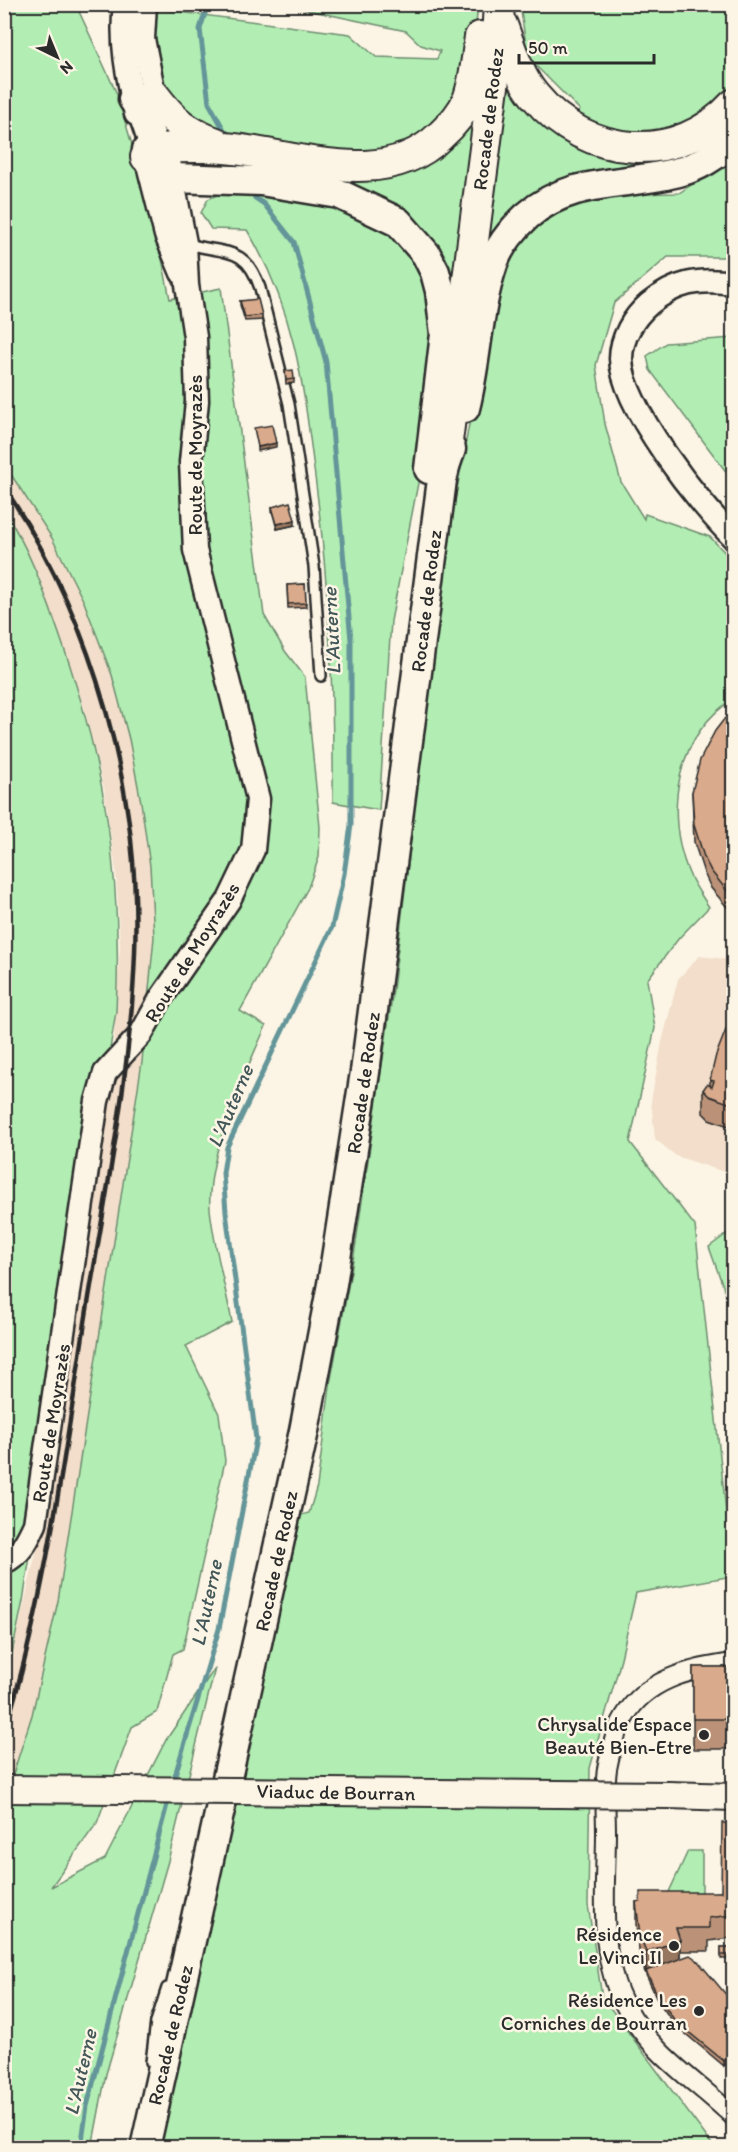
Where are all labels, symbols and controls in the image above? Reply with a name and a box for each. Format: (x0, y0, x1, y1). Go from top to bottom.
north arrow (27, 27, 87, 87)
scale bar (519, 27, 654, 65)
text: 50 m (528, 37, 568, 59)
street label: Rocade de Rodez (467, 46, 509, 192)
text: N (56, 57, 77, 78)
street label: Route de Moyrazès (183, 375, 207, 535)
street label: Rocade de Rodez (405, 528, 447, 674)
water label: L'Auterne (316, 586, 346, 675)
street label: Route de Moyrazès (139, 877, 245, 1027)
street label: Rocade de Rodez (341, 1010, 385, 1156)
water label: L'Auterne (201, 1060, 259, 1151)
street label: Route de Moyrazès (27, 1342, 75, 1504)
street label: Rocade de Rodez (249, 1488, 303, 1634)
water label: L'Auterne (185, 1557, 227, 1648)
place label: Chrysalide Espace Beauté Bien-Etre (537, 1712, 692, 1759)
marker: Chrysalide Espace Beauté Bien-Etre (697, 1728, 711, 1742)
street label: Viaduc de Bourran (256, 1779, 416, 1805)
place label: Résidence Le Vinci II (576, 1922, 662, 1969)
marker: Résidence Le Vinci II (667, 1939, 681, 1953)
street label: Rocade de Rodez (142, 1963, 198, 2107)
place label: Résidence Les Corniches de Bourran (501, 1988, 687, 2035)
marker: Résidence Les Corniches de Bourran (692, 2004, 706, 2018)
water label: L'Auterne (58, 2026, 102, 2117)

